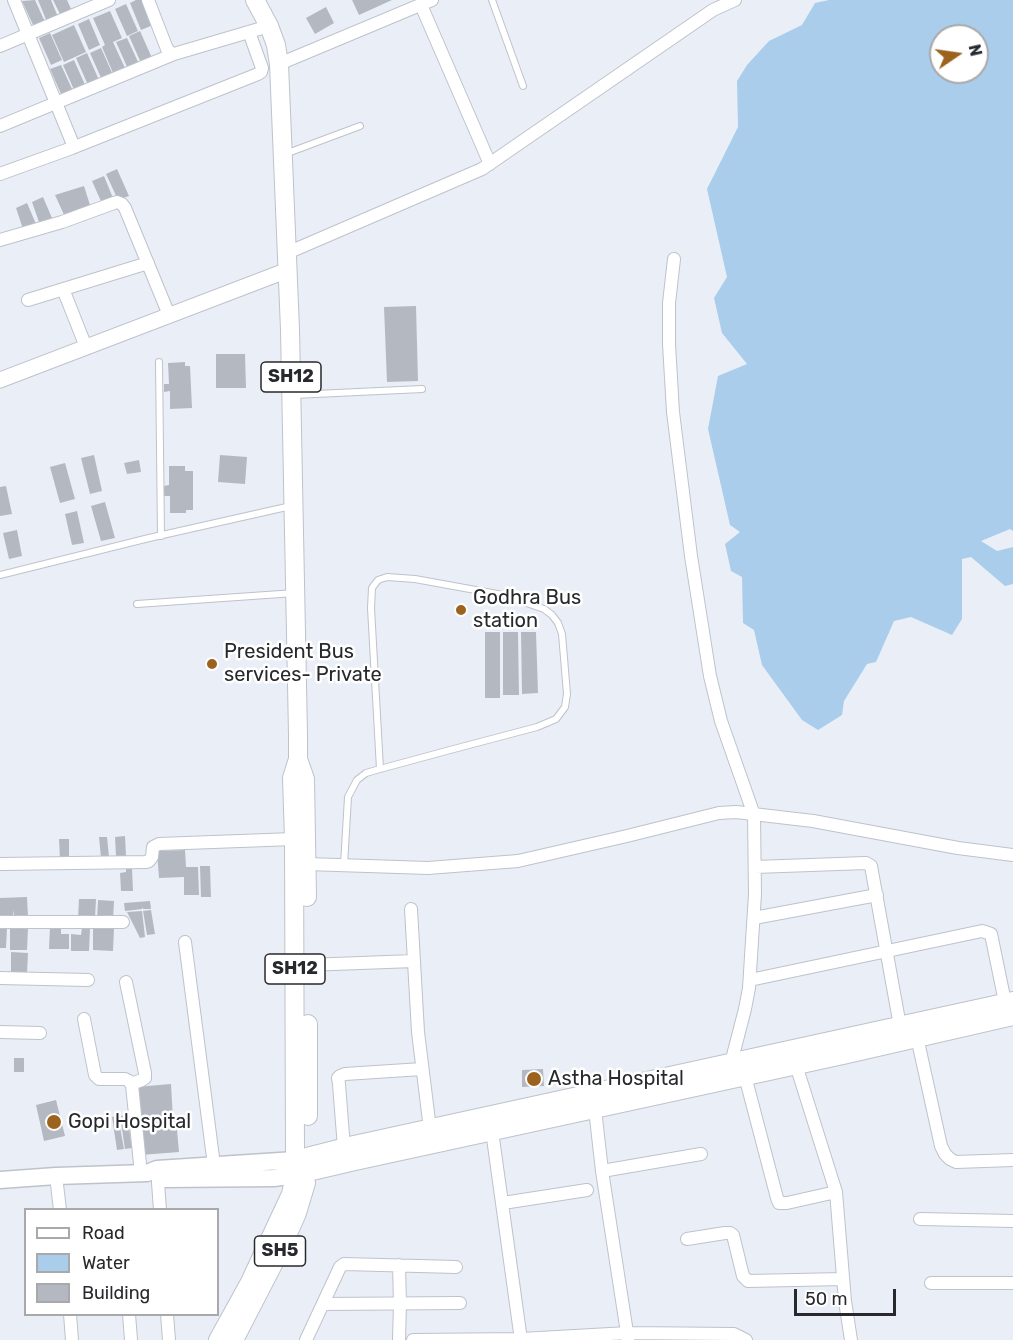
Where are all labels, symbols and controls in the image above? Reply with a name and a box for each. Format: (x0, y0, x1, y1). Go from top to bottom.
north arrow (929, 24, 989, 84)
text: N (965, 43, 986, 58)
road number: SH12 (261, 362, 321, 392)
place label: Godhra Bus station (473, 586, 581, 633)
marker: Godhra Bus station (454, 603, 468, 617)
place label: President Bus services- Private (224, 640, 382, 687)
marker: President Bus services- Private (205, 657, 219, 671)
road number: SH12 (265, 954, 325, 984)
place label: Astha Hospital (548, 1067, 684, 1091)
marker: Astha Hospital (525, 1070, 543, 1088)
place label: Gopi Hospital (68, 1110, 191, 1134)
marker: Gopi Hospital (45, 1113, 63, 1131)
legend (24, 1208, 219, 1316)
text: Road (82, 1222, 125, 1244)
road number: SH5 (254, 1236, 306, 1266)
text: Water (82, 1252, 130, 1274)
scale bar (797, 1277, 899, 1315)
text: Building (82, 1282, 150, 1304)
text: 50 m (805, 1288, 848, 1310)

